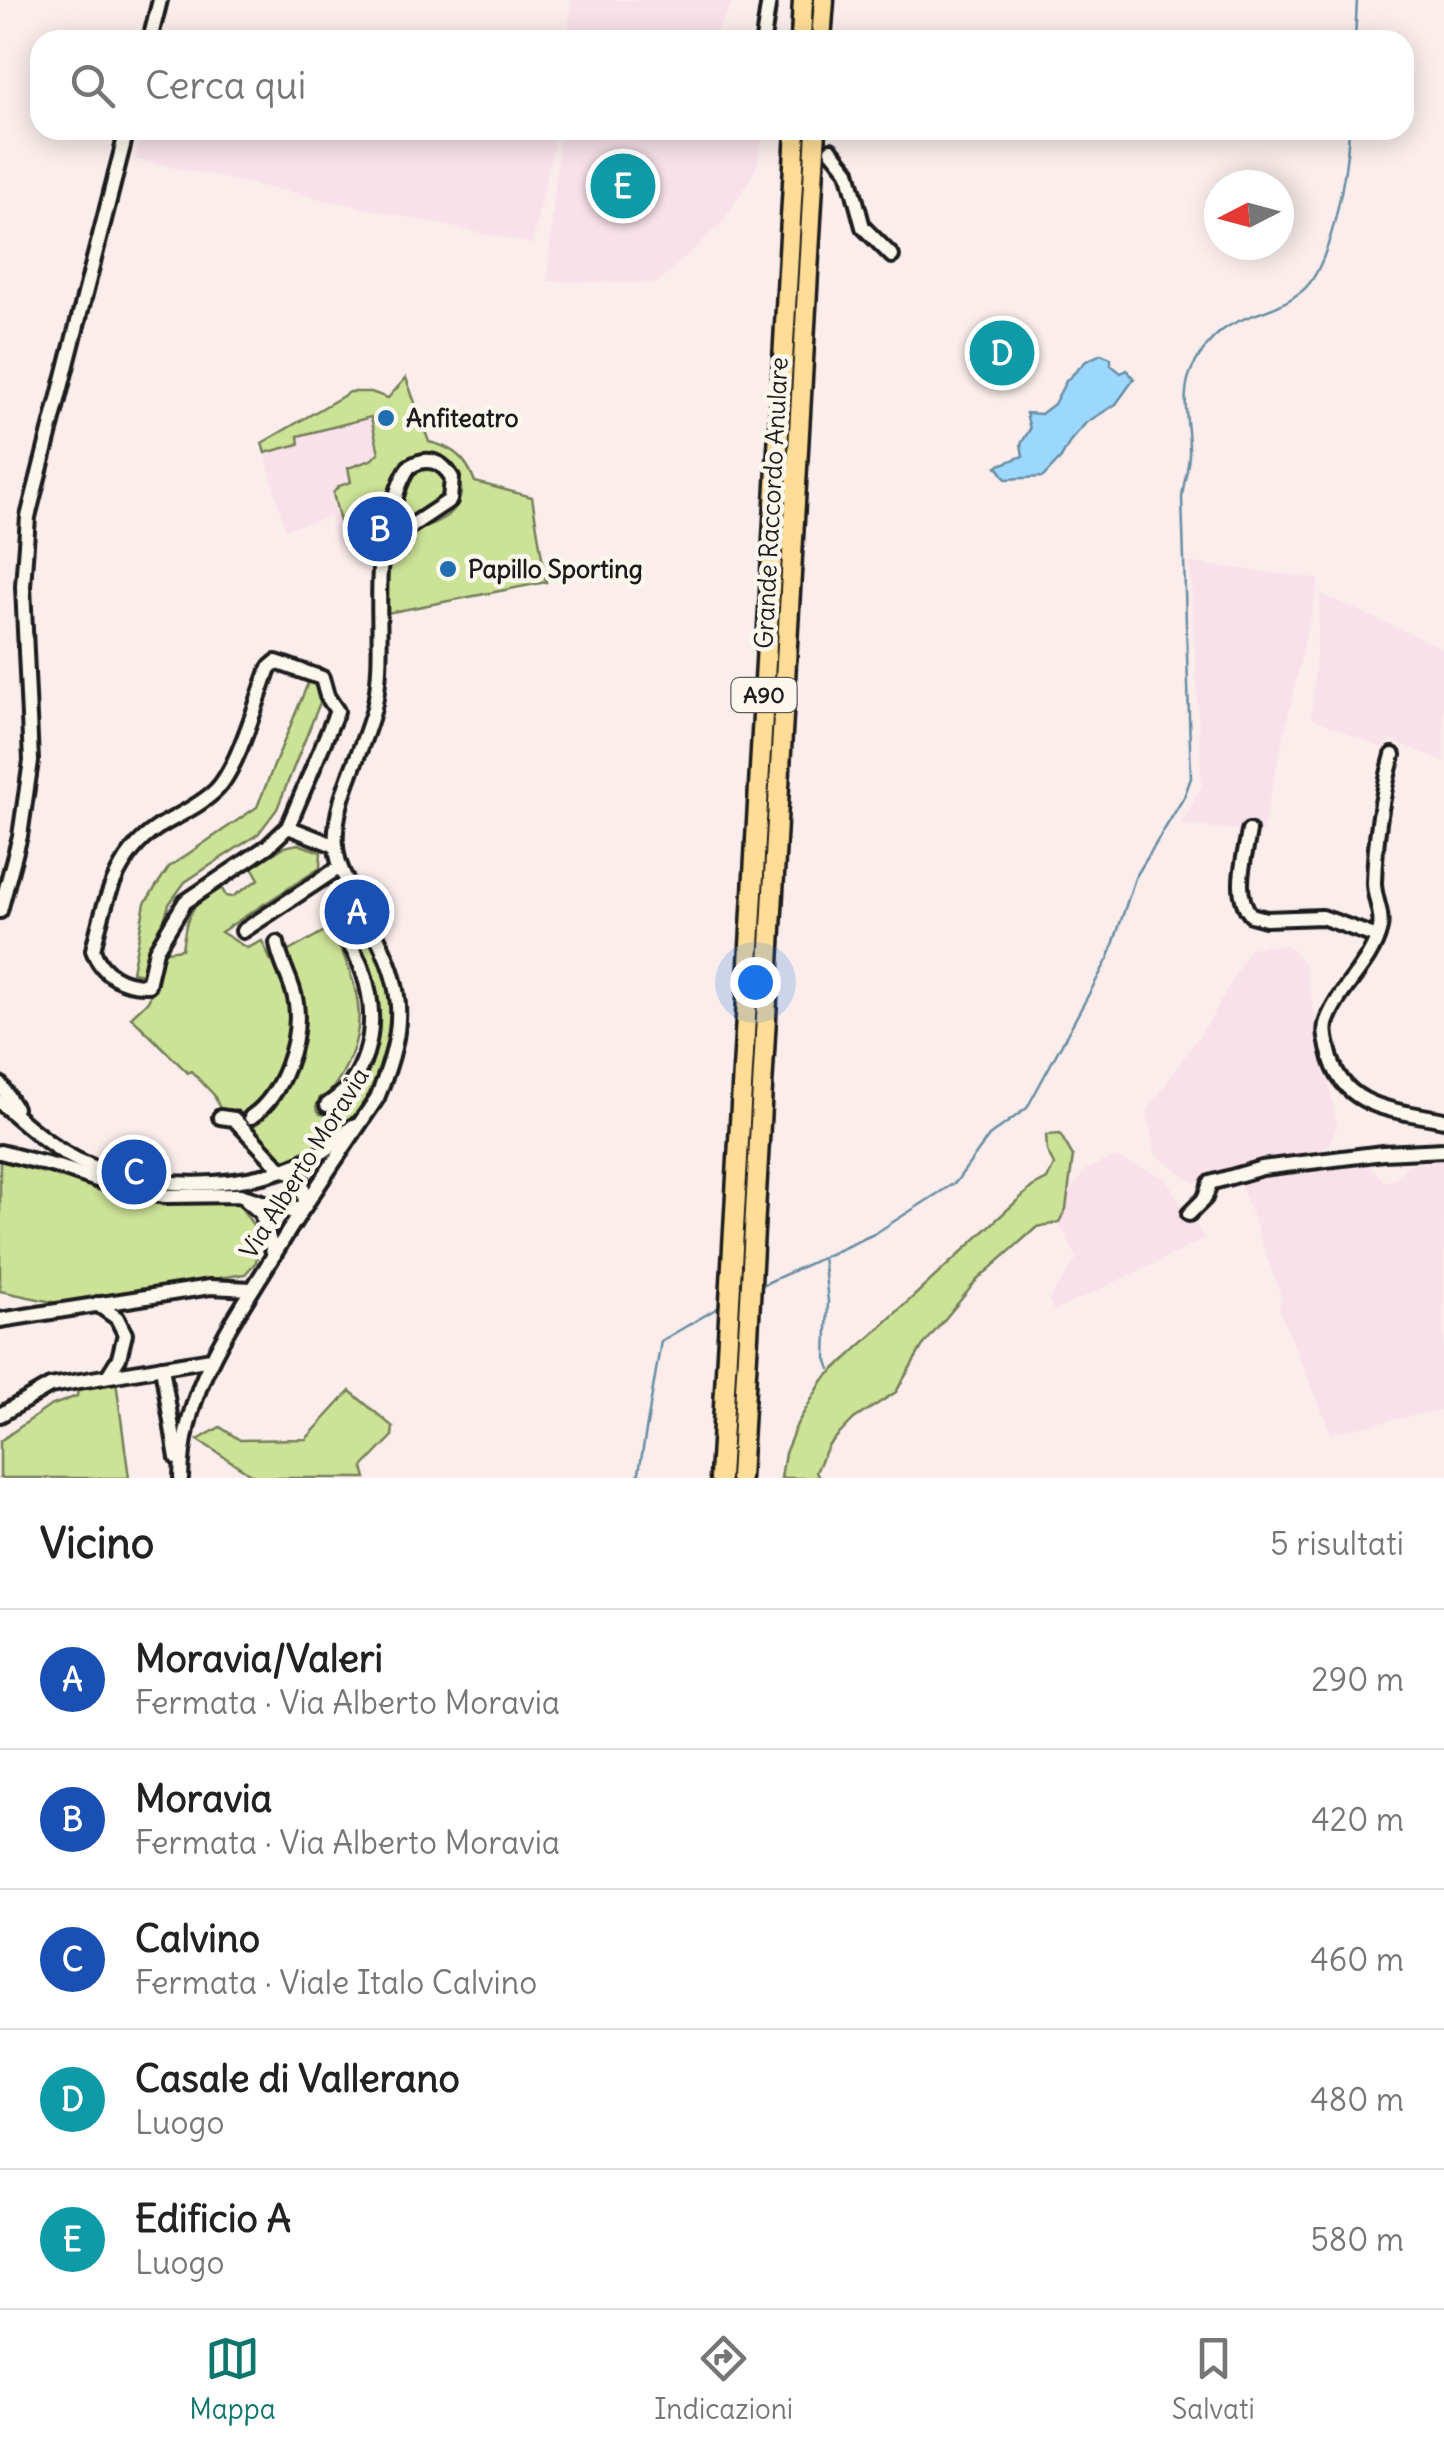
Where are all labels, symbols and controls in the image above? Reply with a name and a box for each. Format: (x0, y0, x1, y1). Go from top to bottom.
search box (30, 30, 1414, 140)
icon: search (65, 58, 120, 113)
text: Cerca qui (145, 62, 306, 109)
pin: E (590, 148, 656, 224)
north arrow (1204, 170, 1294, 260)
pin: D (970, 316, 1034, 390)
street label: Grande Raccordo Anulare (747, 356, 795, 650)
place label: Anfiteatro (406, 402, 519, 434)
marker: Anfiteatro (375, 407, 397, 429)
pin: B (348, 492, 412, 566)
place label: Papillo Sporting (468, 553, 643, 585)
marker: Papillo Sporting (437, 558, 459, 580)
road number: A90 (732, 678, 796, 712)
pin: A (324, 874, 390, 950)
your location (730, 957, 781, 1008)
street label: Via Alberto Moravia (232, 1062, 376, 1264)
pin: C (102, 1134, 166, 1210)
text: Vicino (40, 1517, 154, 1569)
text: 5 risultati (1270, 1523, 1404, 1564)
text: Moravia/Valeri (135, 1635, 383, 1682)
text: A (62, 1659, 83, 1700)
text: 290 m (1311, 1659, 1404, 1700)
text: Fermata · Via Alberto Moravia (135, 1682, 560, 1723)
text: Moravia (135, 1775, 272, 1822)
text: B (62, 1799, 83, 1840)
text: 420 m (1311, 1799, 1404, 1840)
text: Fermata · Via Alberto Moravia (135, 1822, 560, 1863)
text: Calvino (135, 1915, 260, 1962)
text: C (62, 1939, 83, 1980)
text: 460 m (1310, 1939, 1404, 1980)
text: Fermata · Viale Italo Calvino (135, 1962, 537, 2003)
text: Casale di Vallerano (135, 2055, 460, 2102)
text: D (61, 2079, 84, 2120)
text: 480 m (1310, 2079, 1404, 2120)
text: Luogo (135, 2102, 224, 2143)
text: Edificio A (135, 2195, 291, 2242)
text: E (63, 2219, 82, 2260)
text: 580 m (1310, 2219, 1404, 2260)
text: Luogo (135, 2242, 224, 2283)
tab: Mappa (189, 2331, 276, 2427)
tab: Indicazioni (654, 2331, 793, 2427)
tab: Salvati (1172, 2331, 1255, 2427)

